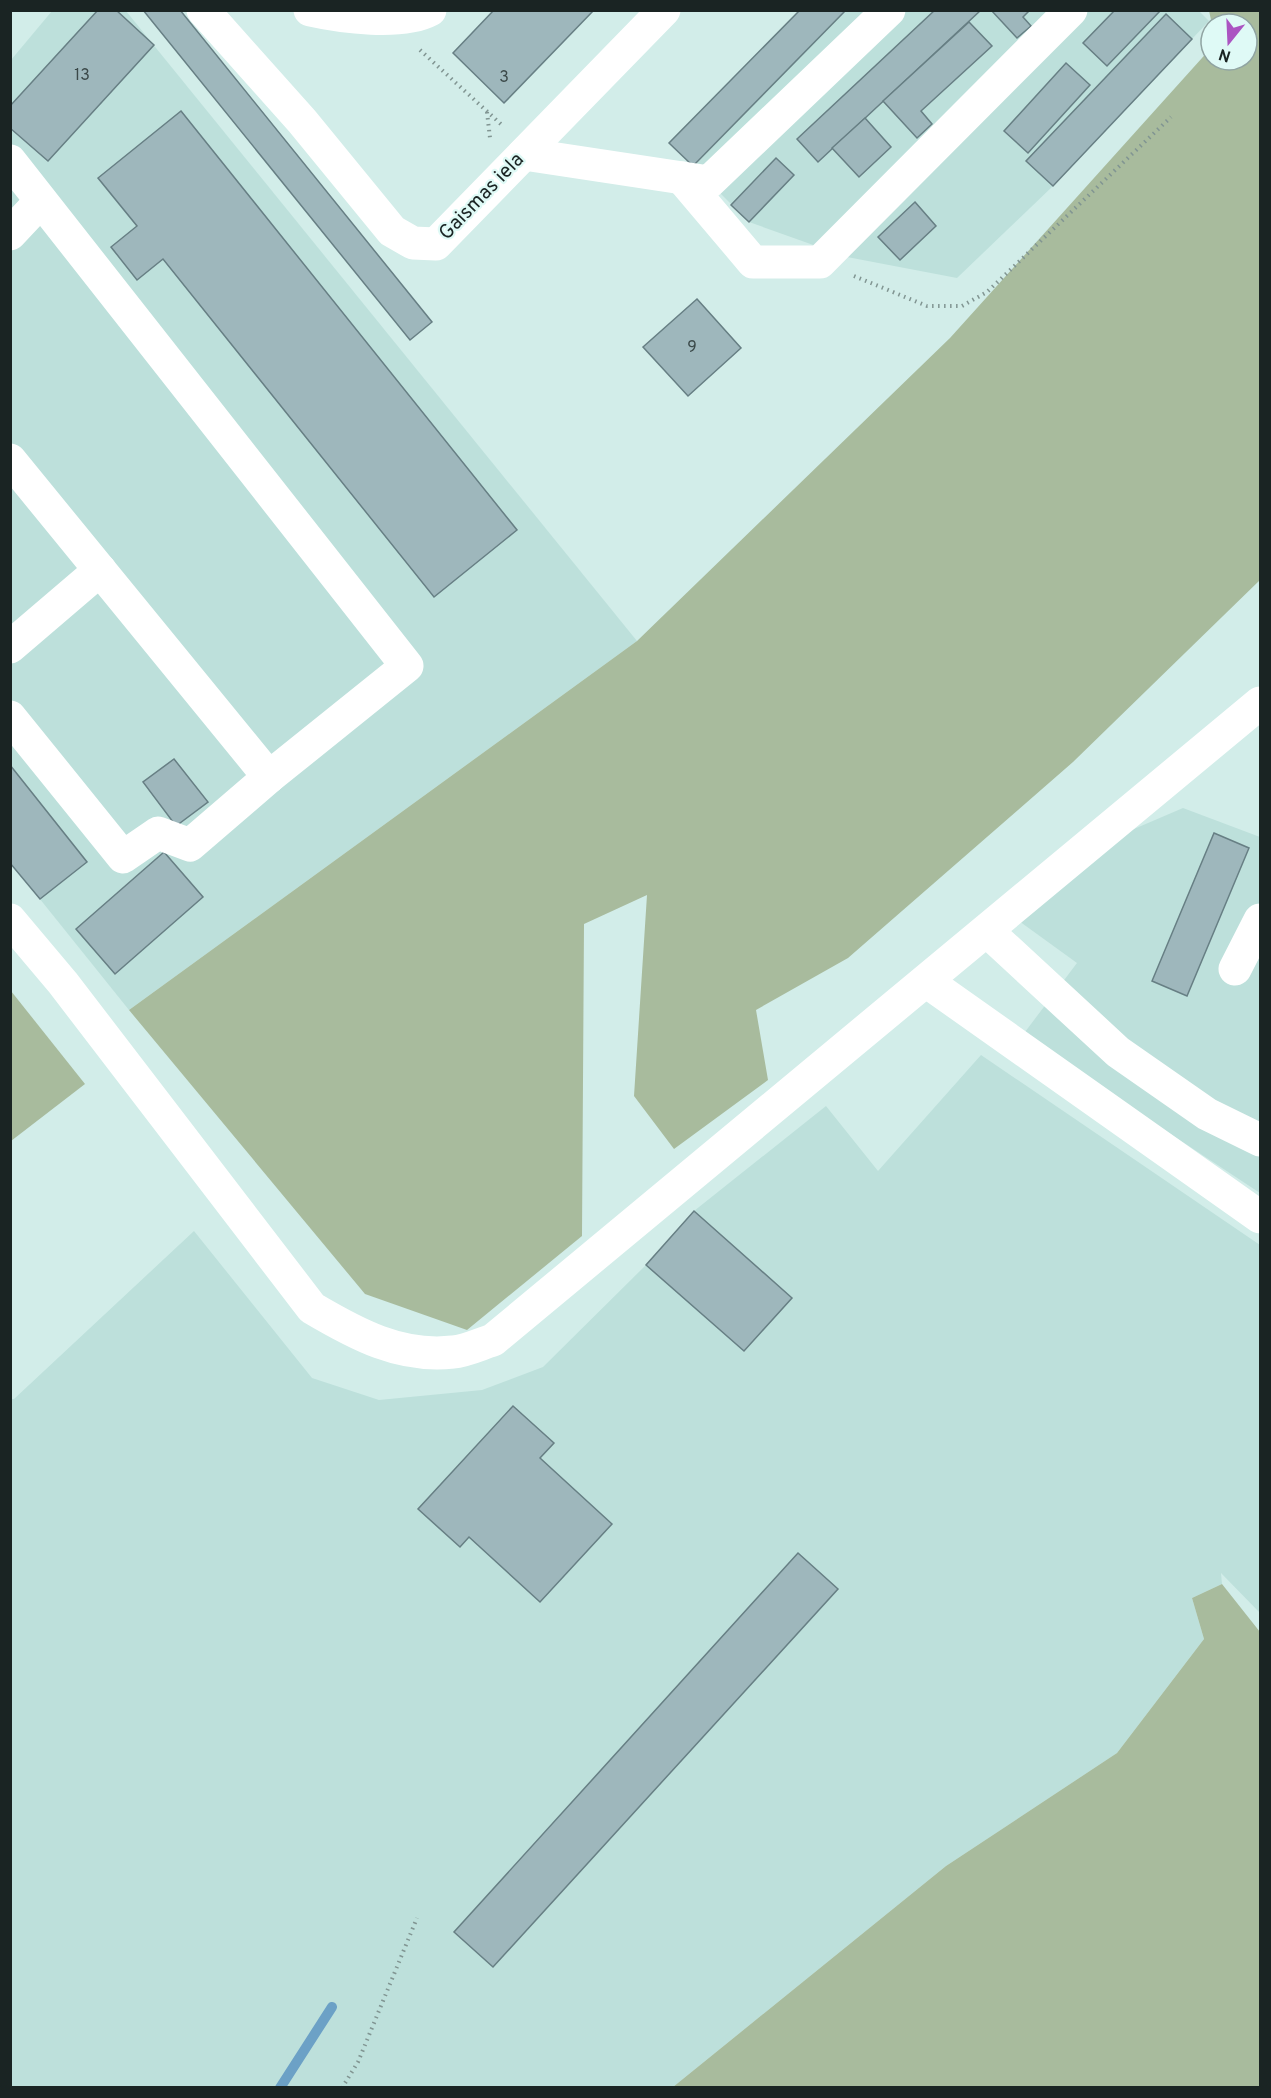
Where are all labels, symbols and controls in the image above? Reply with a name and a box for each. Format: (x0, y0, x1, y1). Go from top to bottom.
north arrow (1199, 12, 1259, 72)
text: N (1216, 43, 1234, 66)
house number: 13 (74, 66, 90, 86)
house number: 3 (499, 68, 509, 88)
street label: Gaismas iela (434, 148, 530, 246)
house number: 9 (687, 338, 697, 358)

